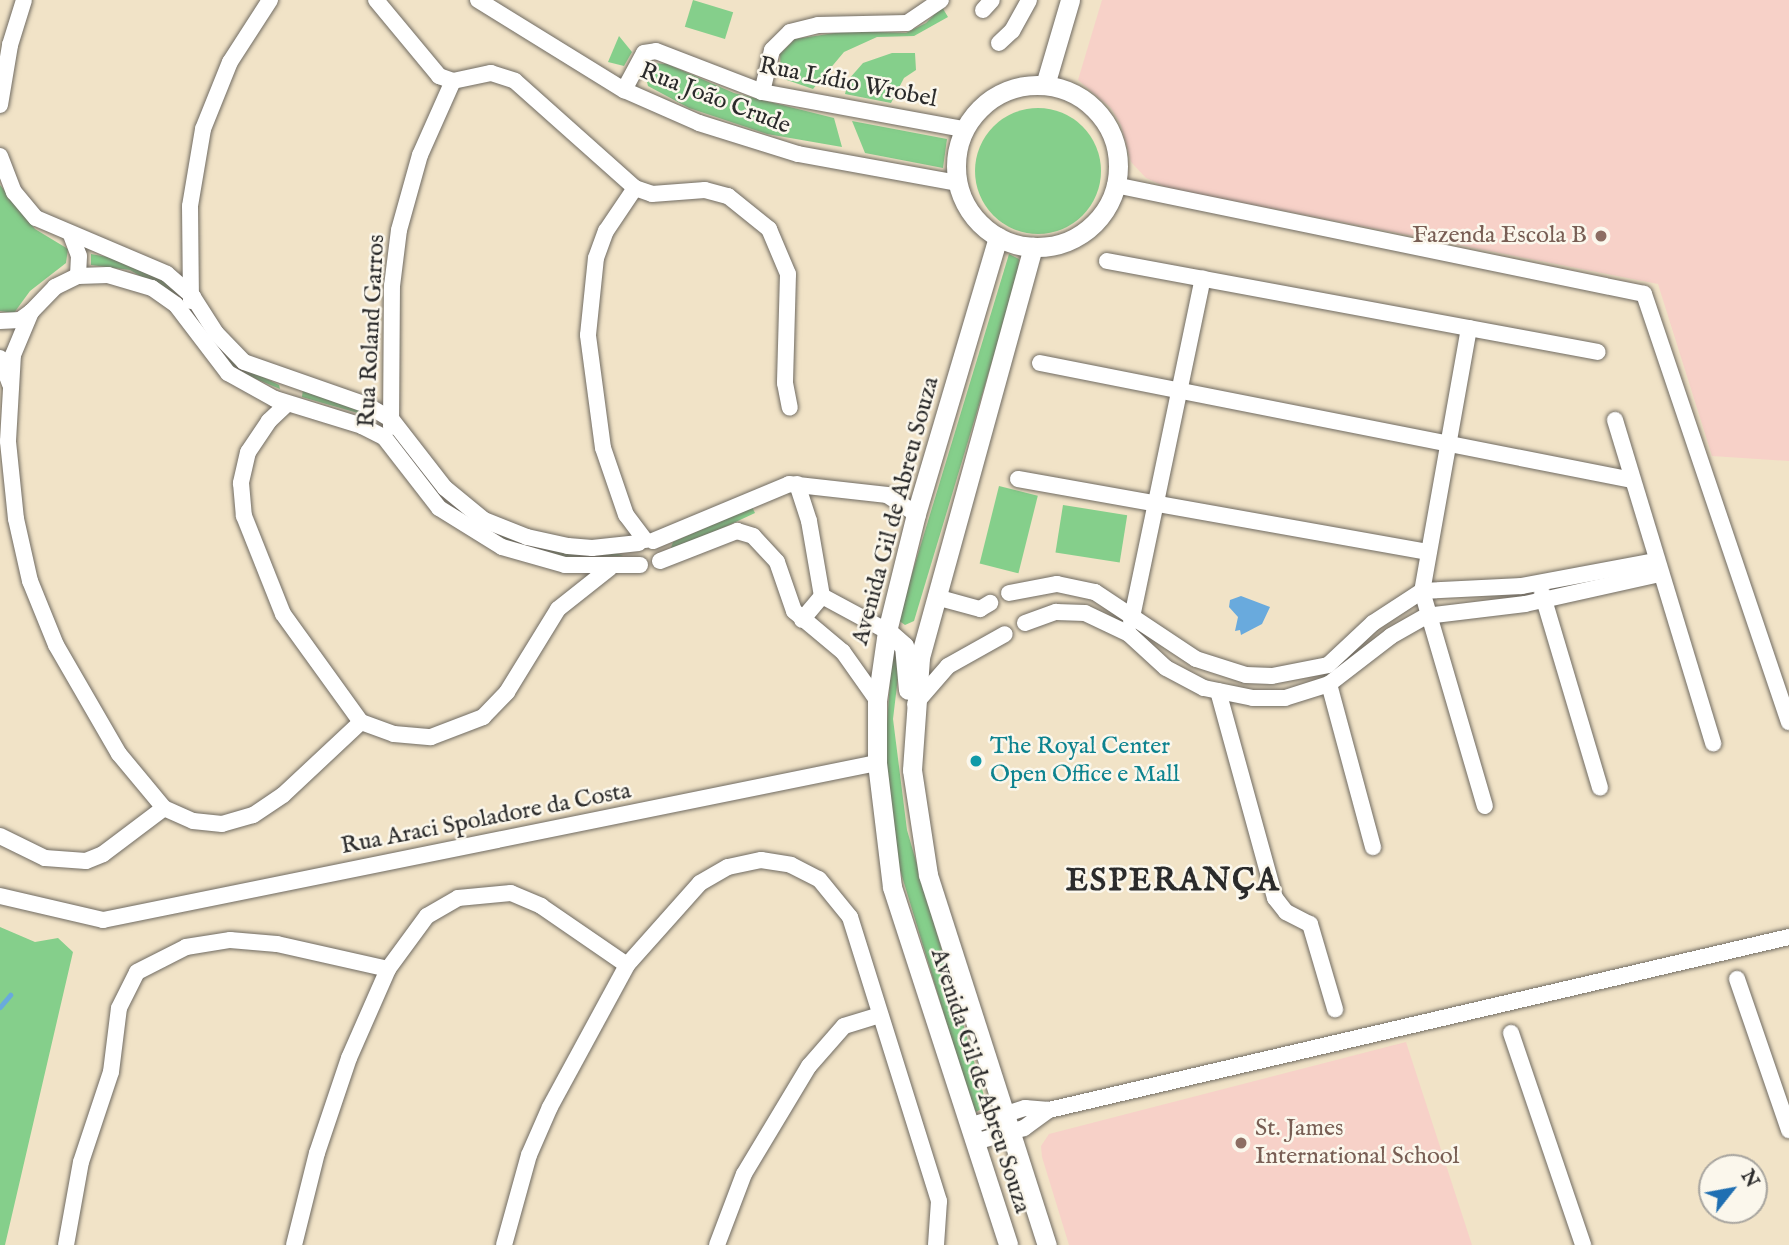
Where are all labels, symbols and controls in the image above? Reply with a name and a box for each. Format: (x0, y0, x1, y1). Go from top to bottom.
street label: Rua Lídio Wrobel (757, 52, 939, 114)
street label: Rua João Crude (636, 57, 794, 141)
place label: Fazenda Escola B (1412, 222, 1587, 250)
marker: Fazenda Escola B (1593, 228, 1609, 244)
street label: Rua Roland Garros (353, 234, 391, 428)
street label: Avenida Gil de Abreu Souza (846, 374, 946, 648)
place label: The Royal Center Open Office e Mall (990, 733, 1179, 789)
marker: The Royal Center Open Office e Mall (968, 753, 984, 769)
street label: Rua Araci Spoladore da Costa (338, 777, 634, 861)
district label: ESPERANÇA (1067, 863, 1279, 901)
street label: Avenida Gil de Abreu Souza (924, 945, 1036, 1217)
place label: St. James International School (1255, 1115, 1459, 1171)
marker: St. James International School (1233, 1135, 1249, 1151)
north arrow (1698, 1154, 1768, 1224)
text: N (1735, 1166, 1764, 1192)

